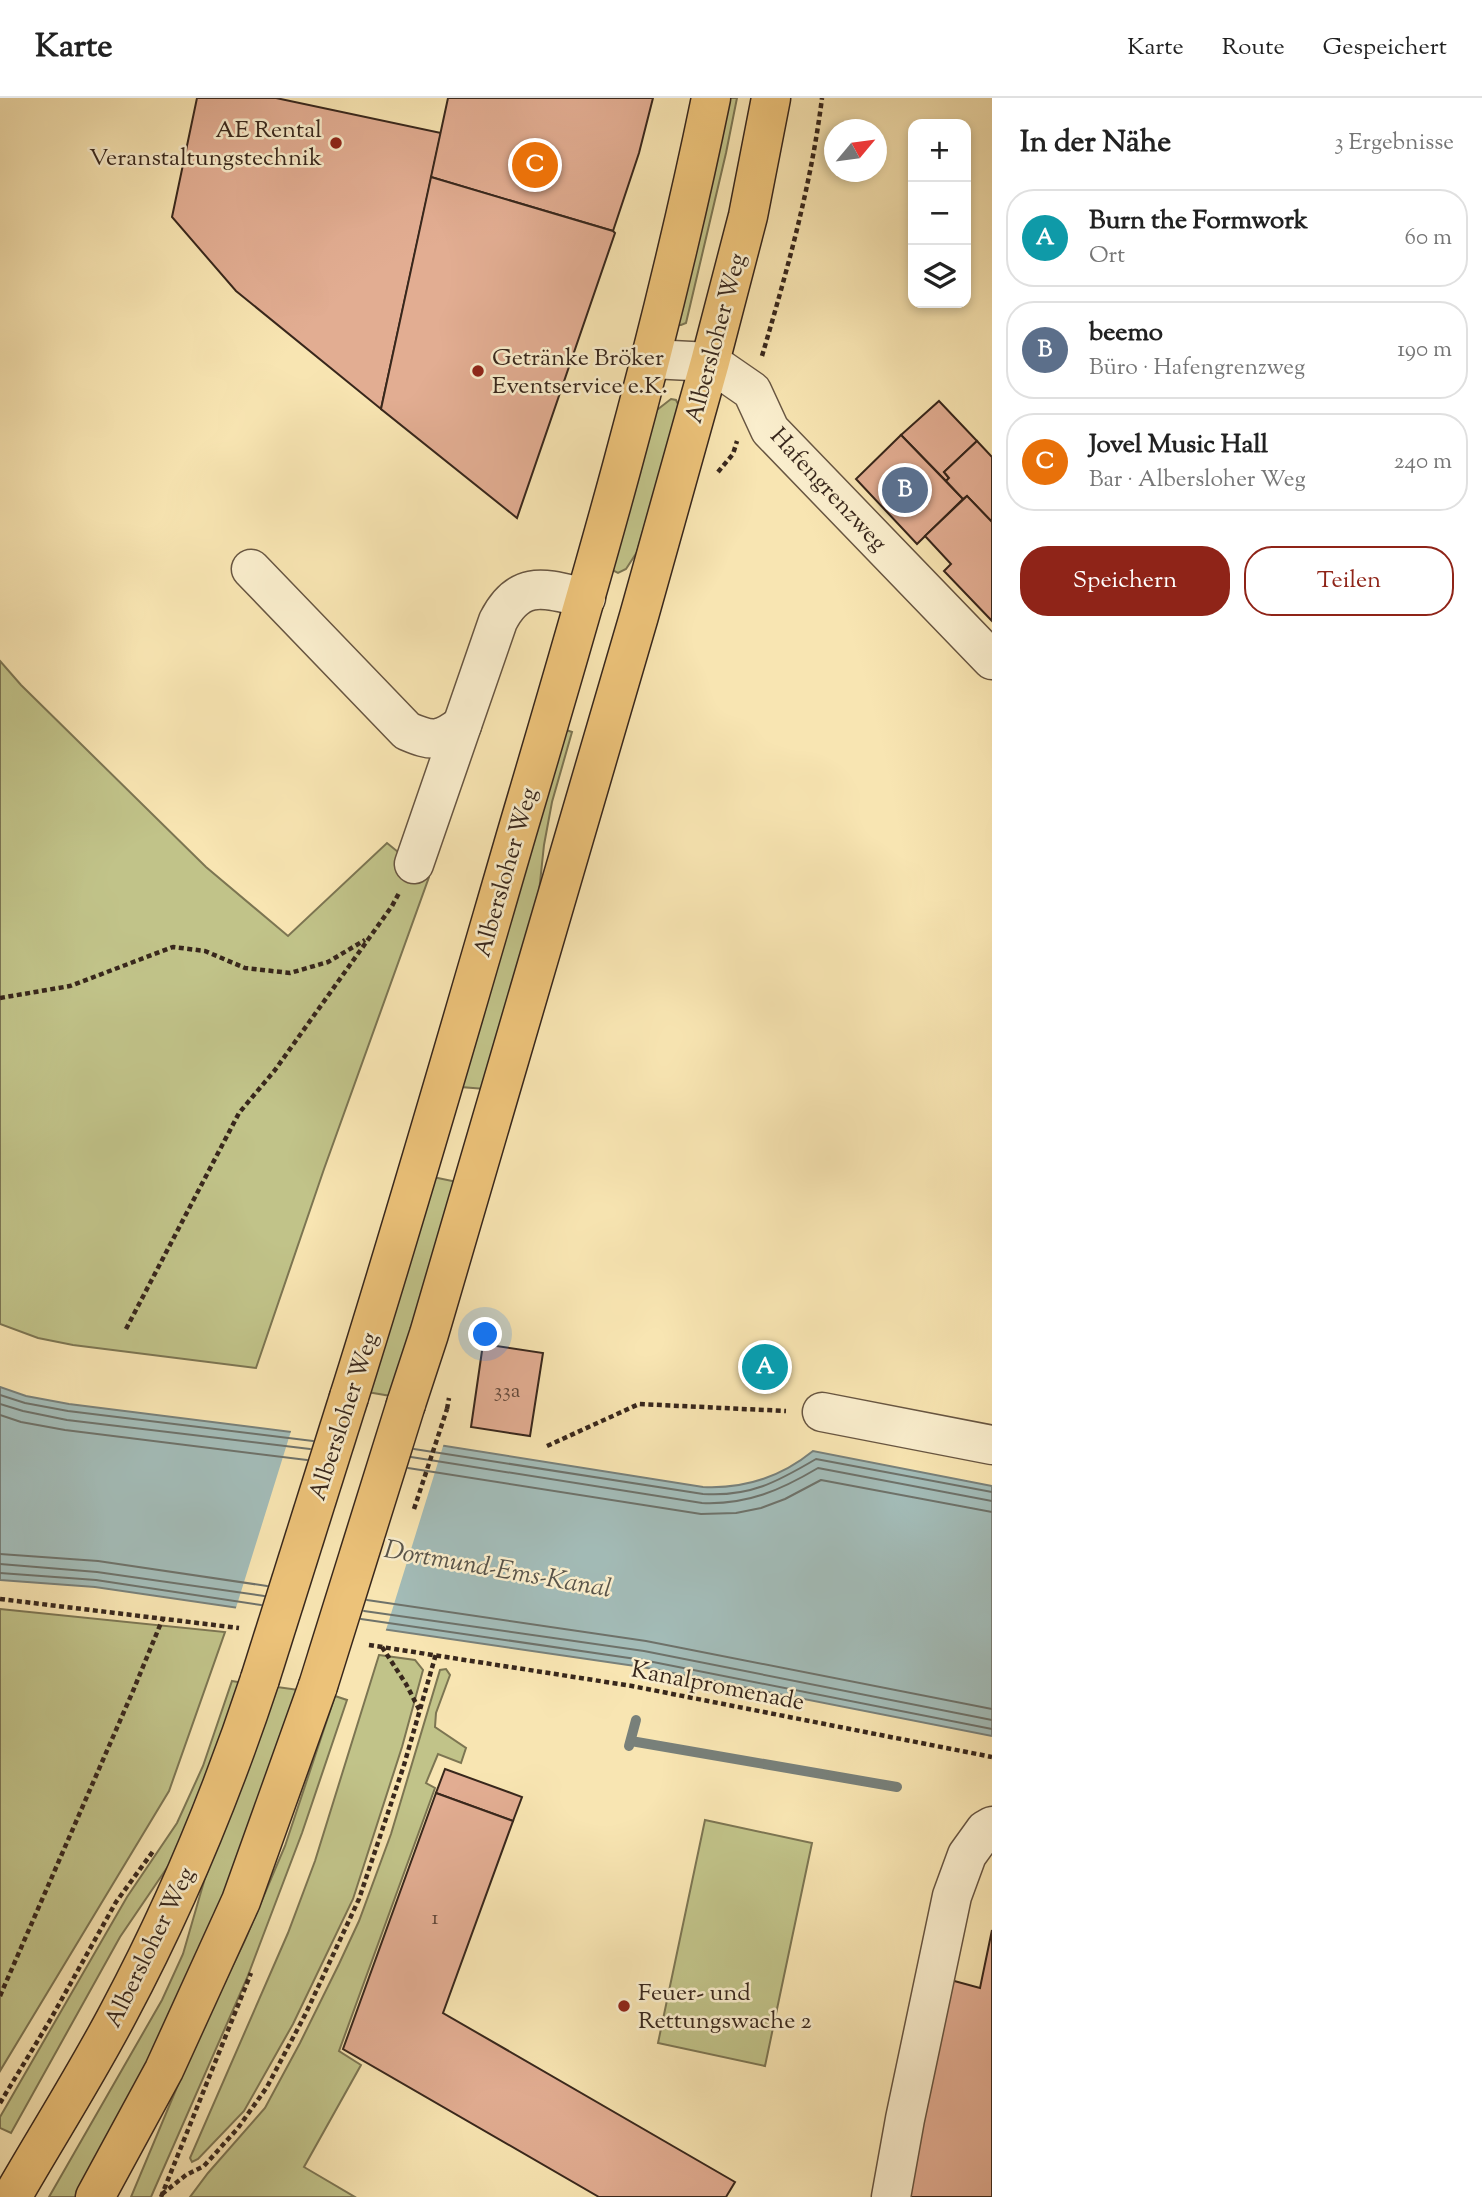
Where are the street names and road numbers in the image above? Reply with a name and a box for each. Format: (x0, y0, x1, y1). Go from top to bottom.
street label: Albersloher Weg (678, 249, 756, 427)
street label: Hafengrenzweg (761, 421, 894, 560)
street label: Albersloher Weg (466, 784, 547, 961)
street label: Albersloher Weg (302, 1328, 388, 1505)
street label: Kanalpromenade (628, 1654, 807, 1720)
street label: Albersloher Weg (97, 1862, 205, 2034)

